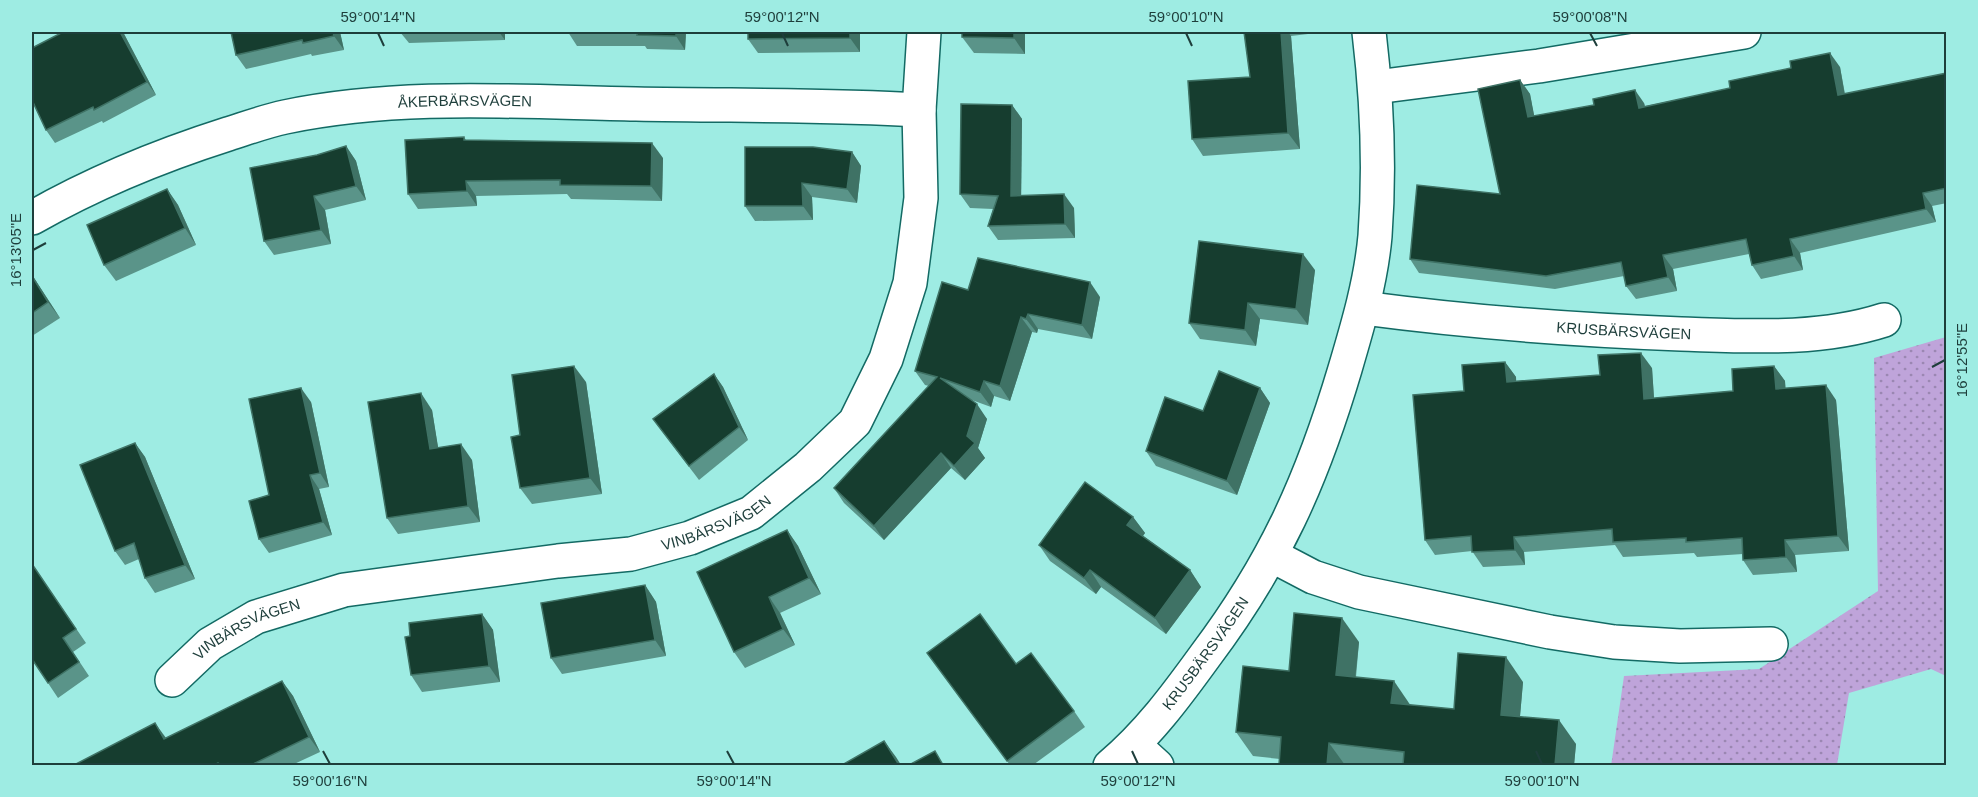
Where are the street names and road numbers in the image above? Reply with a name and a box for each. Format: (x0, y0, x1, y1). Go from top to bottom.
street label: ÅKERBÄRSVÄGEN (397, 92, 532, 111)
street label: KRUSBÄRSVÄGEN (1556, 318, 1692, 342)
street label: VINBÄRSVÄGEN (659, 491, 774, 553)
street label: KRUSBÄRSVÄGEN (1159, 594, 1252, 713)
street label: VINBÄRSVÄGEN (190, 595, 302, 663)

